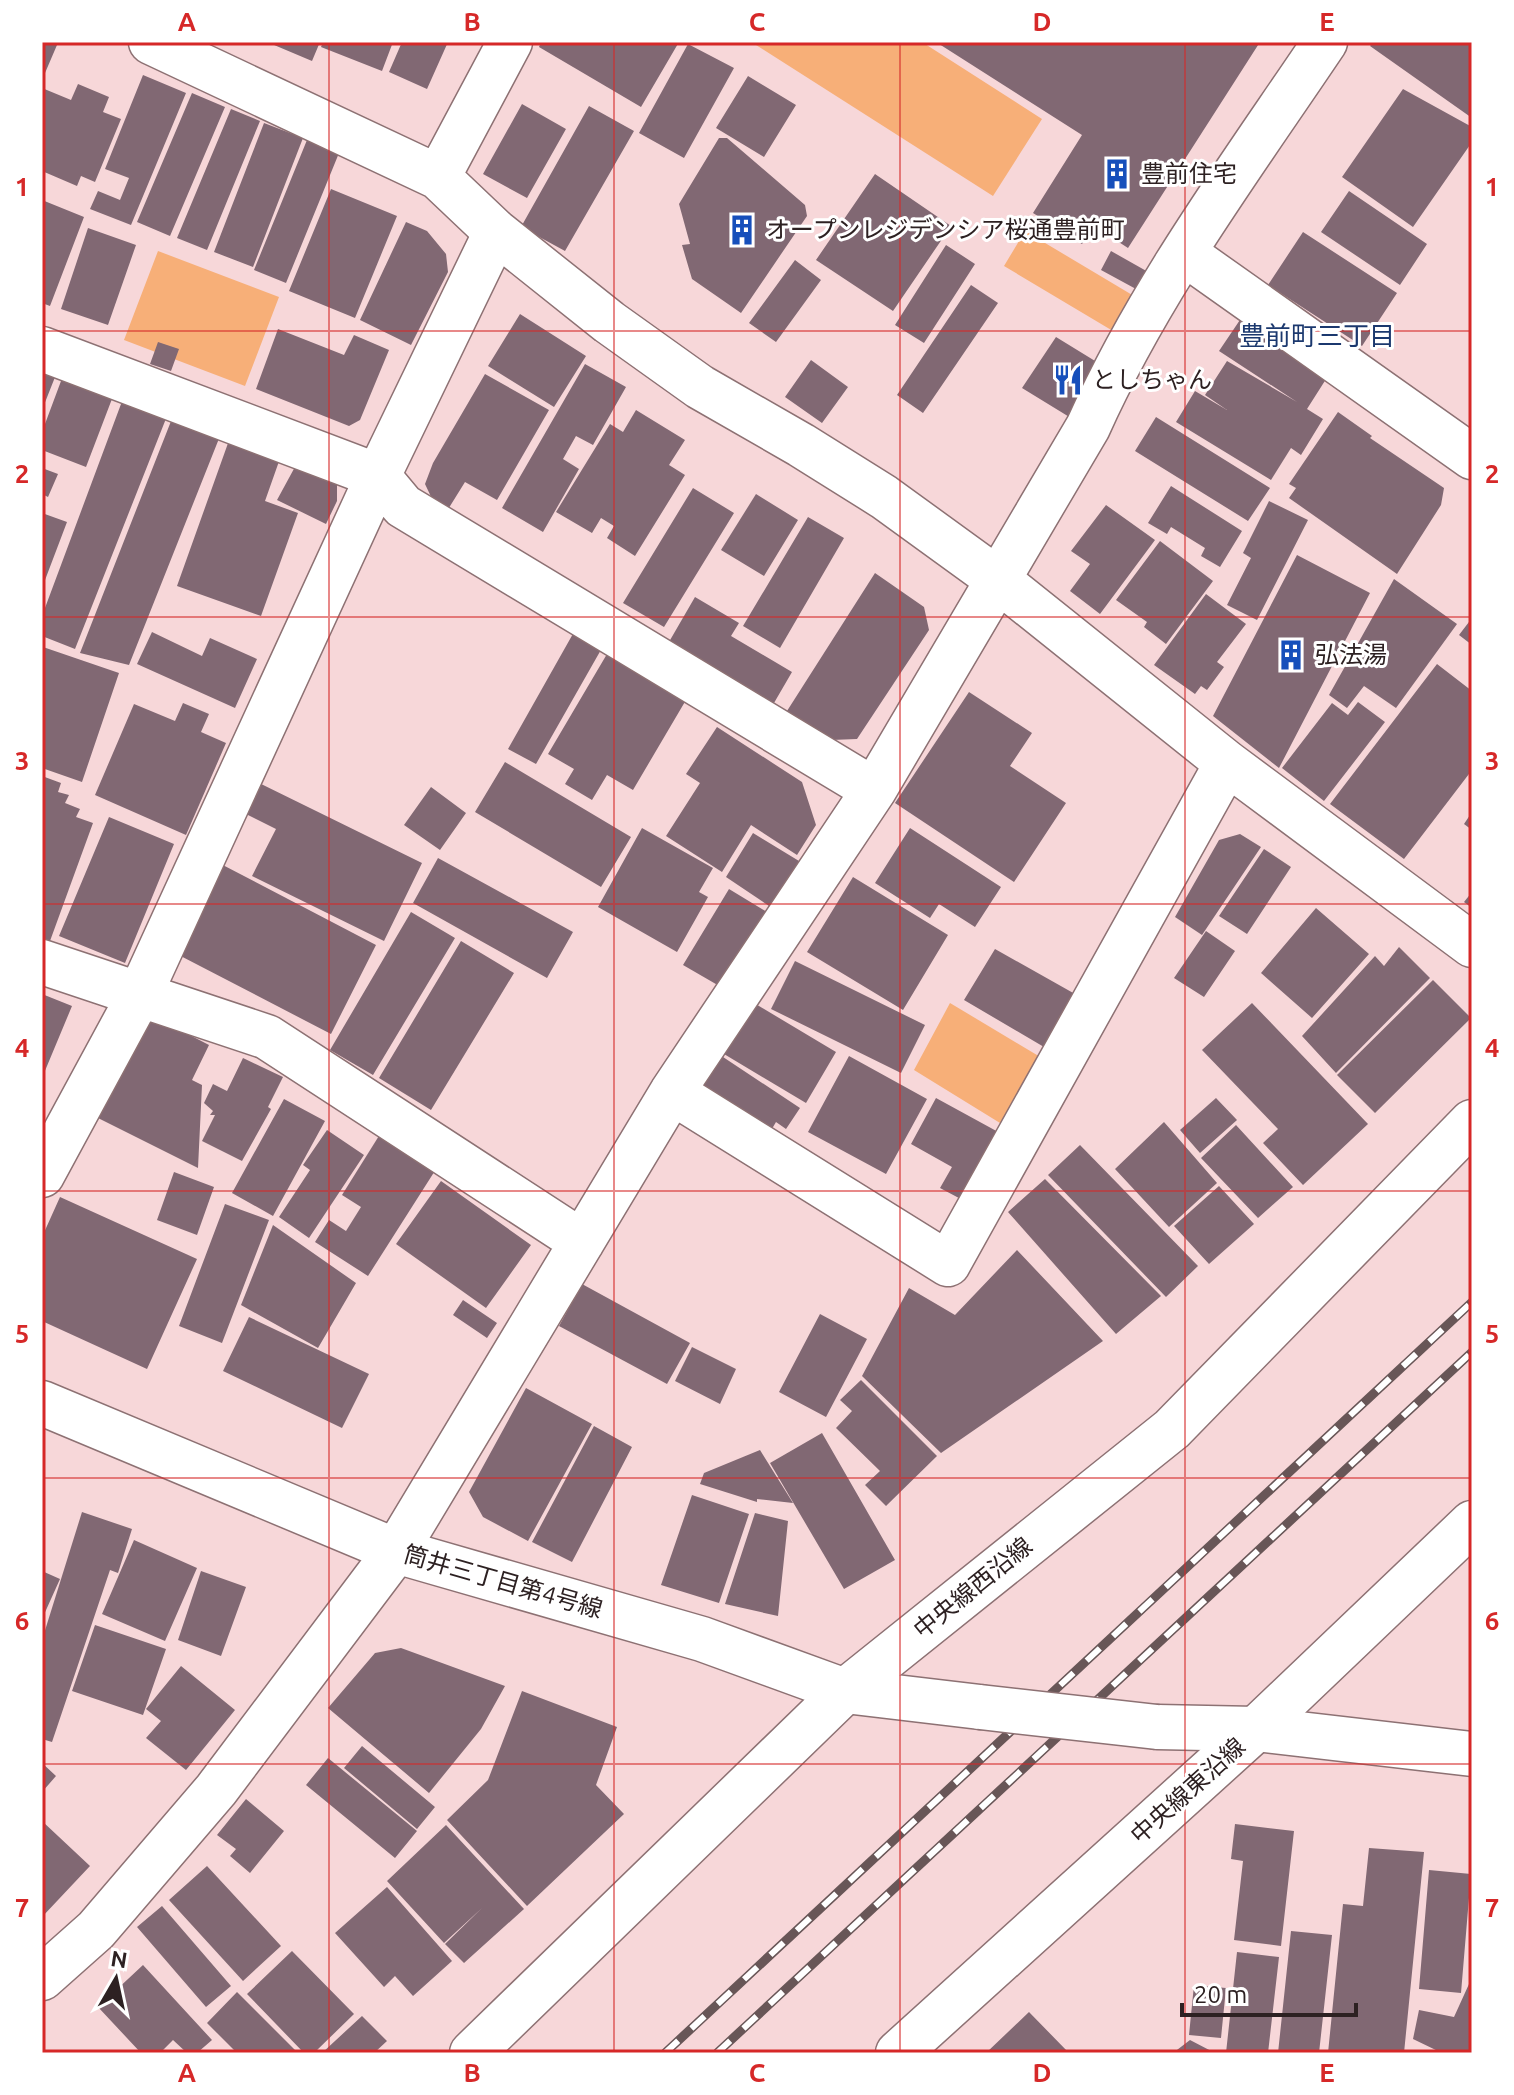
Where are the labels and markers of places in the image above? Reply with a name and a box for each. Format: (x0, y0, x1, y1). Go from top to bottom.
building icon: 豊前住宅 (1100, 157, 1134, 191)
place label: 豊前住宅 (1141, 160, 1237, 187)
building icon: オープンレジデンシア桜通豊前町 (725, 213, 759, 247)
place label: オープンレジデンシア桜通豊前町 (766, 216, 1125, 243)
restaurant icon: としちゃん (1051, 363, 1085, 397)
place label: としちゃん (1092, 366, 1212, 393)
building icon: 弘法湯 (1274, 638, 1308, 672)
place label: 弘法湯 (1315, 641, 1387, 668)

